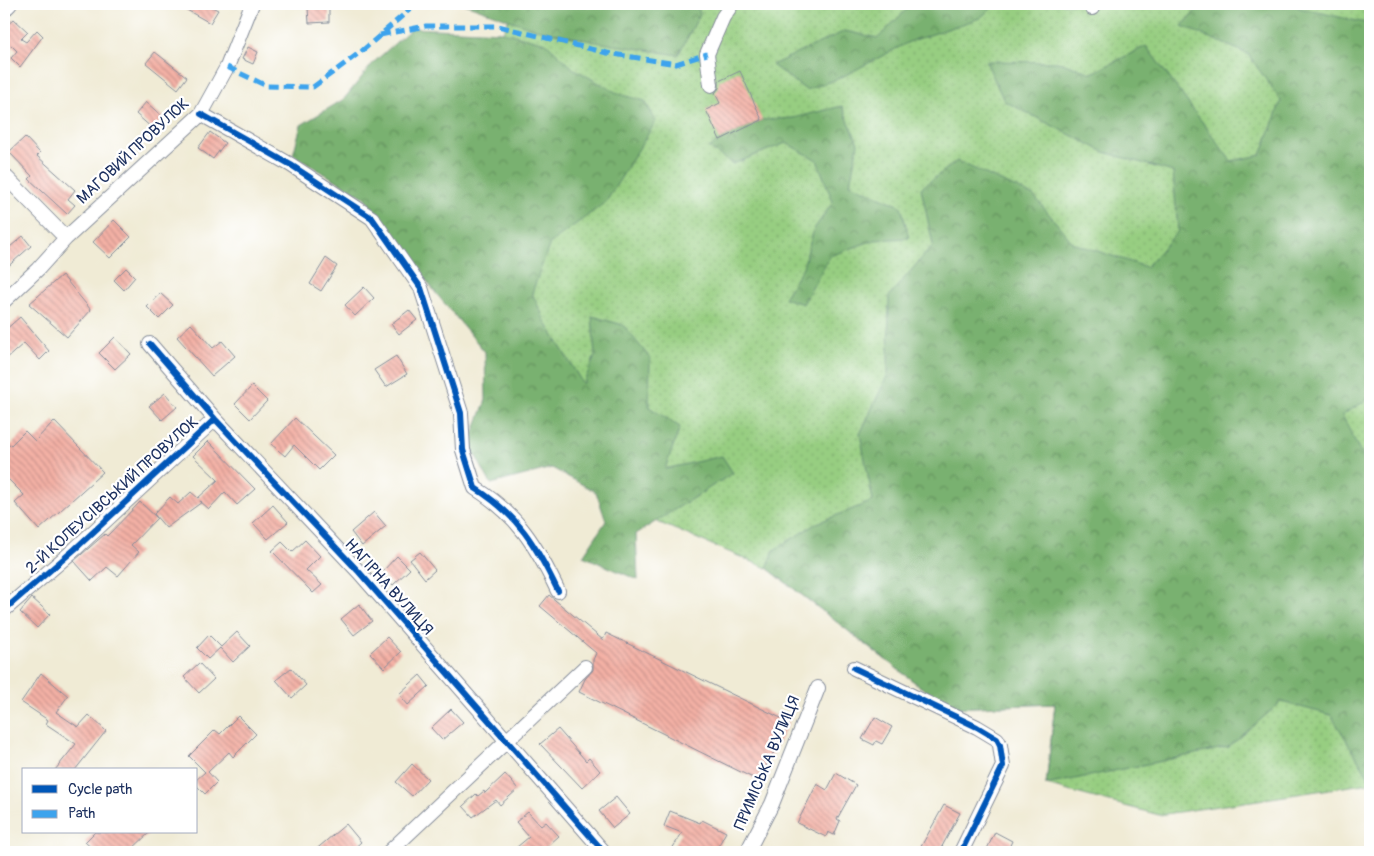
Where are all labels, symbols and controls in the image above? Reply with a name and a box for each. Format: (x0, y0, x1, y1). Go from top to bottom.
street label: МАГОВИЙ ПРОВУЛОК (72, 94, 194, 208)
street label: 2-Й КОЛЕУСІВСЬКИЙ ПРОВУЛОК (21, 412, 203, 578)
street label: НАГІРНА ВУЛИЦЯ (340, 535, 438, 639)
street label: ПРИМІСЬКА ВУЛИЦЯ (730, 693, 804, 833)
legend (22, 768, 198, 834)
text: Cycle path (68, 780, 132, 799)
text: Path (68, 804, 95, 823)

